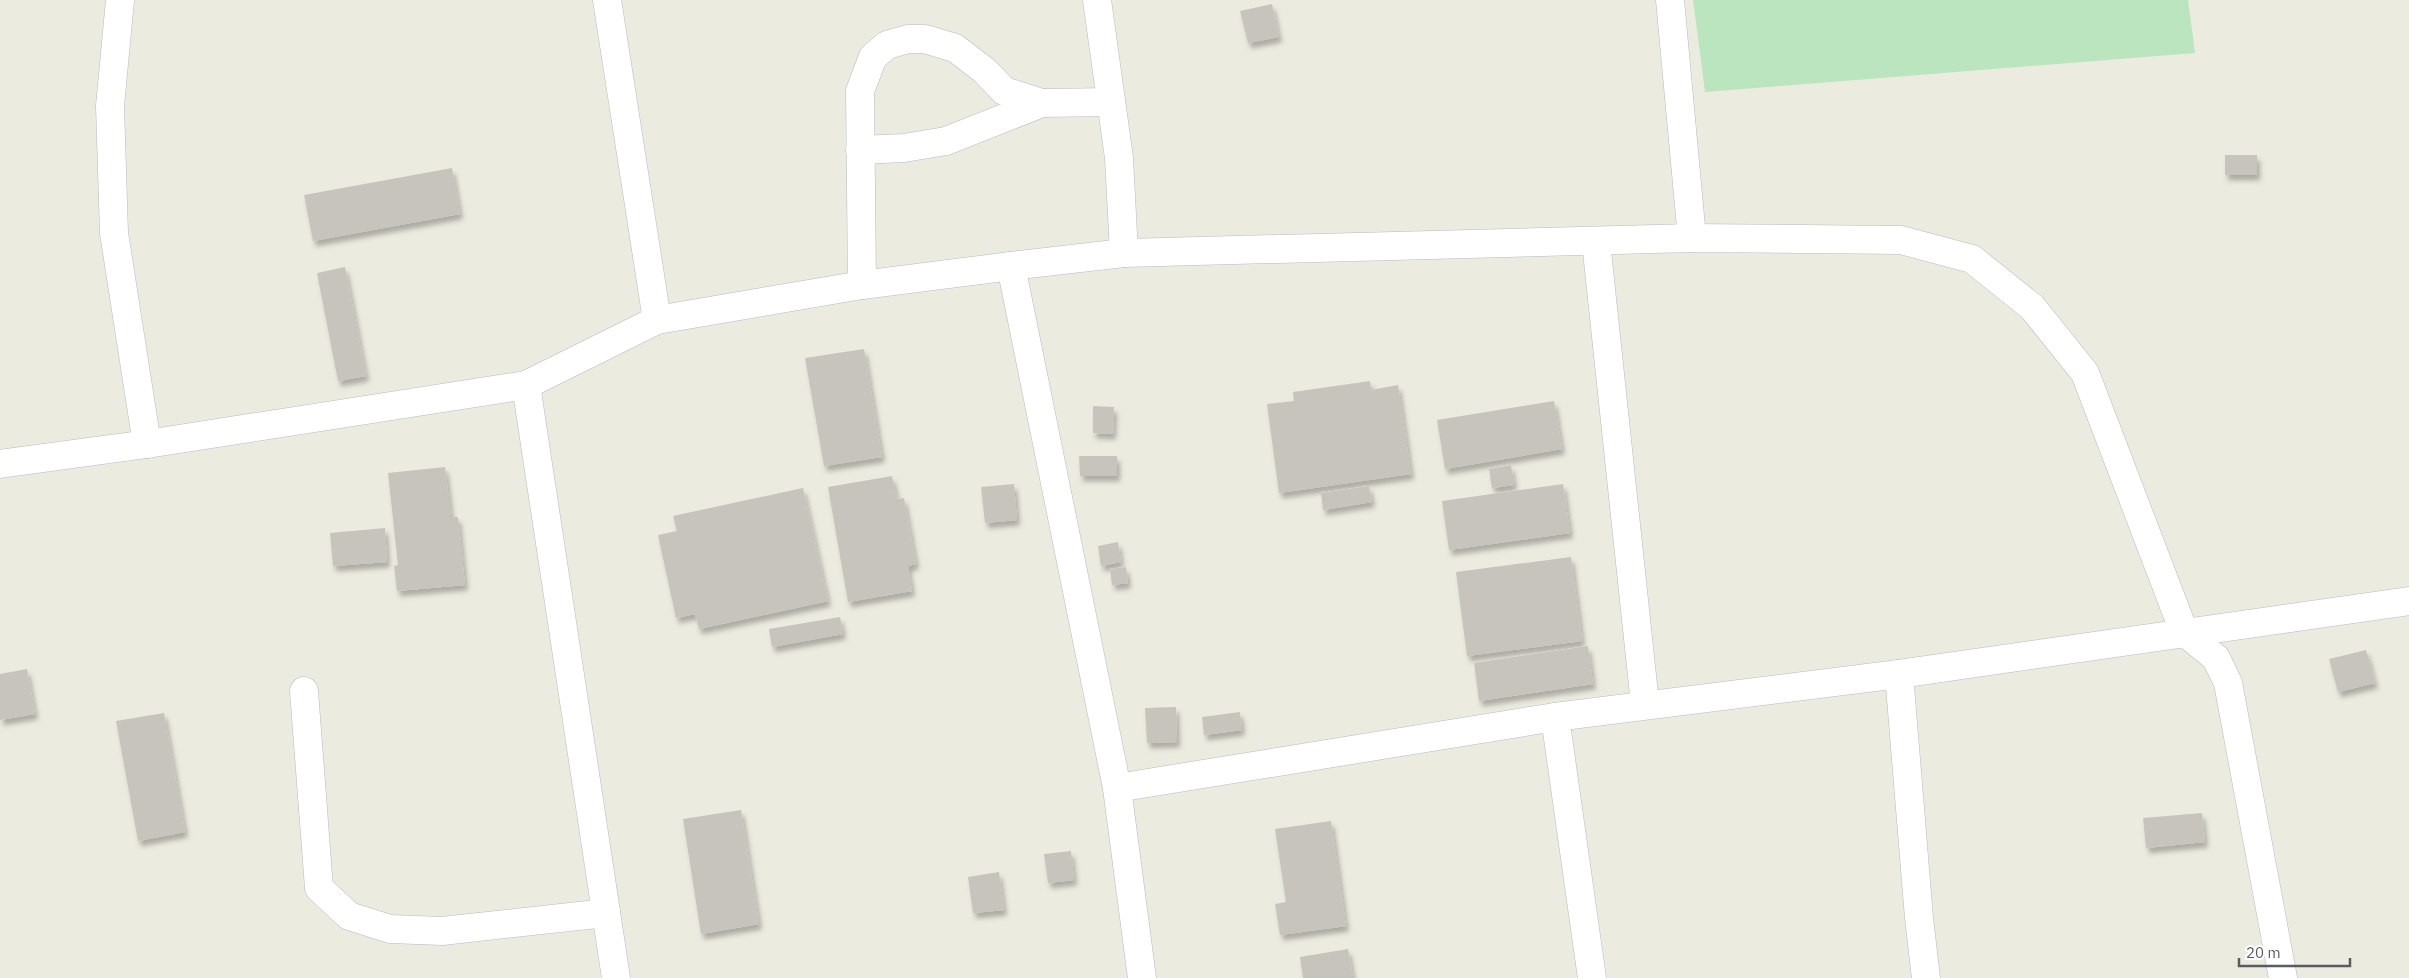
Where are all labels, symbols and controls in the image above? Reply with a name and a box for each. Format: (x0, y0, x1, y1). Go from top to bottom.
scale bar (2239, 936, 2350, 968)
text: 20 m (2246, 943, 2281, 962)

